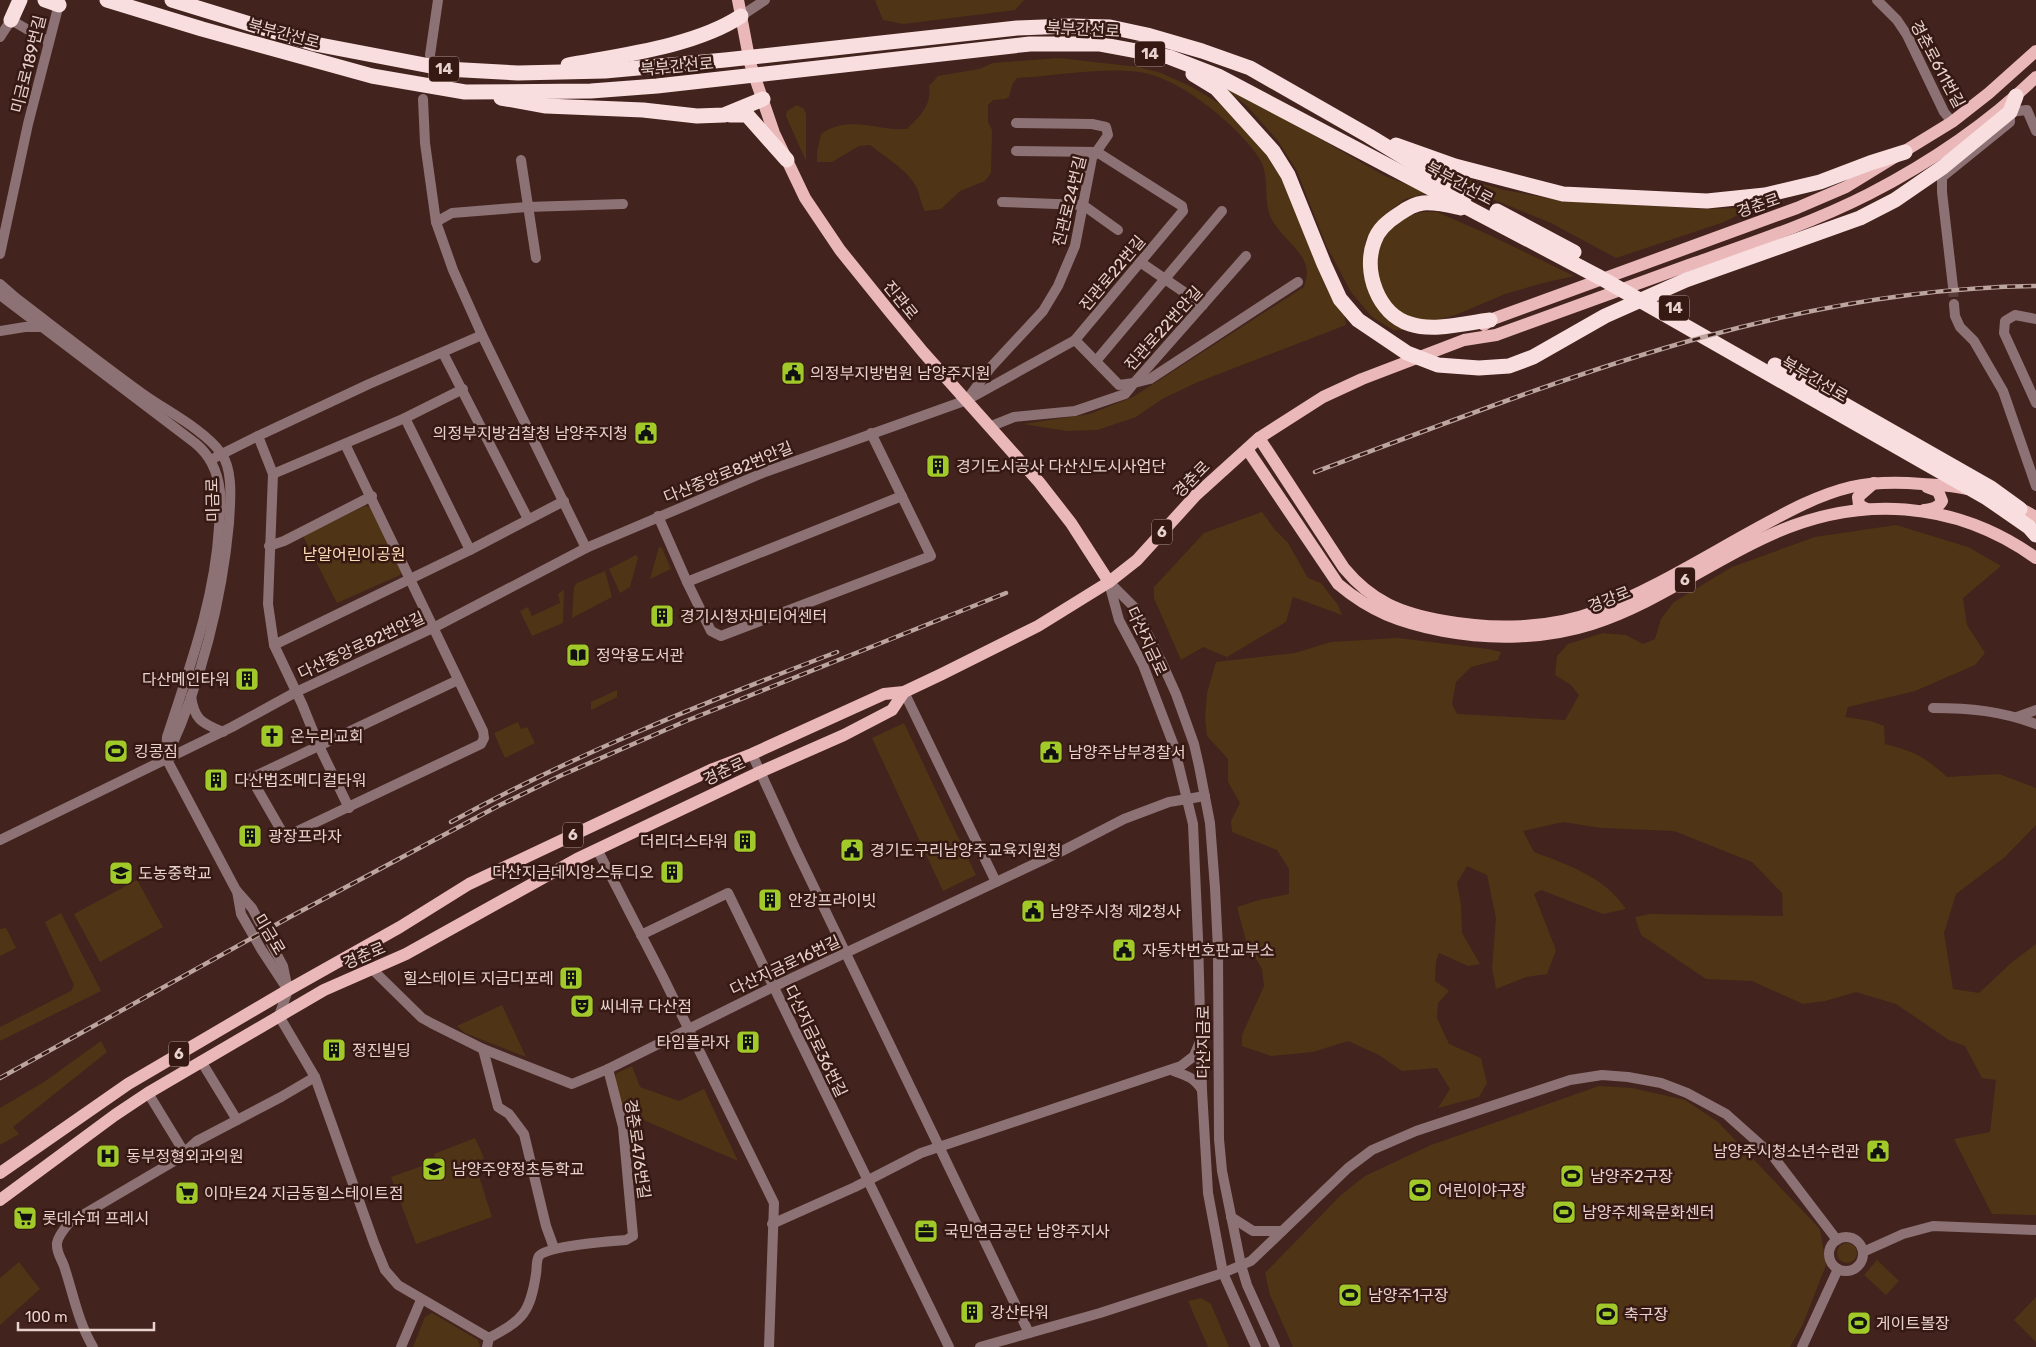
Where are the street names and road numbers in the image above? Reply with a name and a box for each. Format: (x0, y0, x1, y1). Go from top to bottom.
street label: 미금로189번길 (7, 13, 50, 115)
street label: 북부간선로 (246, 15, 322, 52)
street label: 경춘로611번길 (1907, 17, 1969, 111)
street label: 북부간선로 (1046, 18, 1120, 41)
road number: 14 (1135, 42, 1165, 66)
street label: 북부간선로 (640, 54, 715, 79)
road number: 14 (429, 56, 459, 82)
street label: 진관로24번길 (1049, 154, 1090, 248)
street label: 북부간선로 (1423, 158, 1497, 209)
street label: 경춘로 (1734, 189, 1782, 222)
street label: 진관로22번길 (1075, 232, 1149, 315)
street label: 진관로 (879, 277, 922, 324)
street label: 진관로22번안길 (1120, 282, 1206, 374)
road number: 14 (1659, 296, 1689, 320)
street label: 북부간선로 (1778, 353, 1852, 406)
street label: 다산중앙로82번안길 (661, 438, 795, 507)
street label: 경춘로 (1169, 457, 1214, 502)
street label: 미금로 (203, 477, 222, 522)
road number: 6 (1152, 520, 1172, 544)
road number: 6 (1675, 568, 1695, 592)
street label: 경강로 (1585, 582, 1633, 617)
street label: 다산지금로 (1122, 604, 1171, 679)
street label: 다산중앙로82번안길 (295, 608, 427, 683)
street label: 경춘로 (700, 753, 748, 789)
road number: 6 (563, 822, 583, 848)
street label: 미금로 (250, 910, 289, 958)
street label: 다산지금로16번길 (727, 932, 843, 999)
street label: 경춘로 (340, 938, 388, 973)
street label: 다산지금로36번길 (780, 982, 851, 1100)
street label: 다산지금로 (1194, 1005, 1213, 1079)
road number: 6 (169, 1042, 189, 1066)
street label: 경춘로476번길 (621, 1098, 654, 1200)

